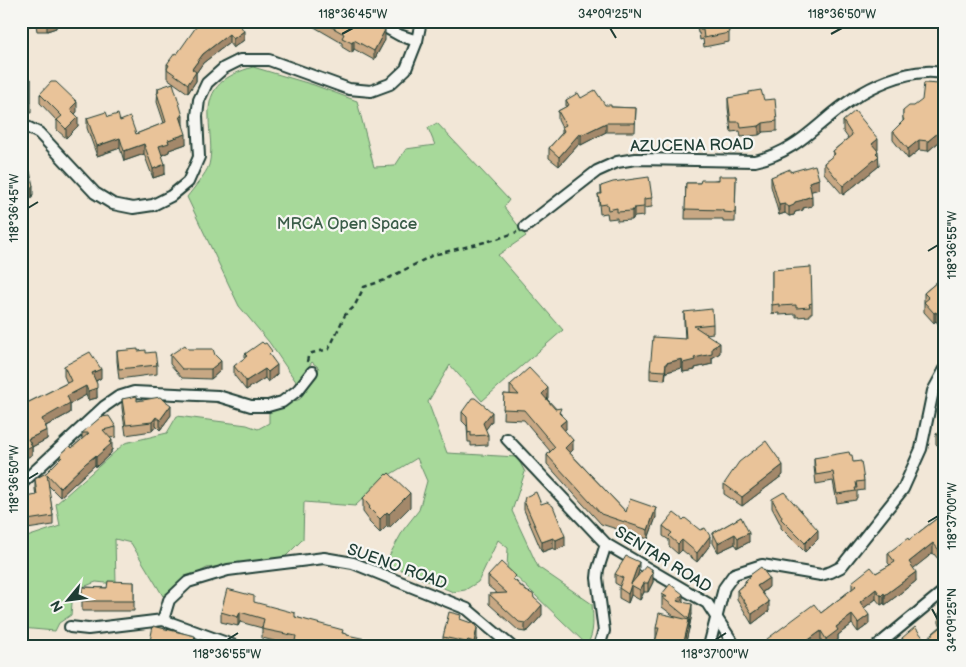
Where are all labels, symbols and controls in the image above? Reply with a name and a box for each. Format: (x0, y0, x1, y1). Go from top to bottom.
text: 118°36'45"W (319, 7, 387, 22)
text: 34°09'25"N (578, 7, 642, 22)
text: 118°36'50"W (808, 7, 876, 22)
street label: AZUCENA ROAD (630, 135, 754, 157)
text: 118°36'45"W (7, 174, 22, 242)
text: 118°36'55"W (945, 211, 960, 279)
park label: MRCA Open Space (277, 215, 418, 234)
text: 118°36'50"W (7, 445, 22, 513)
text: 118°37'00"W (945, 482, 960, 550)
street label: SENTAR ROAD (611, 523, 715, 597)
street label: SUENO ROAD (344, 540, 450, 594)
north arrow (42, 574, 92, 624)
text: 34°09'25"N (945, 588, 960, 652)
text: N (47, 597, 67, 615)
text: 118°36'55"W (193, 647, 261, 662)
text: 118°37'00"W (681, 647, 749, 662)

